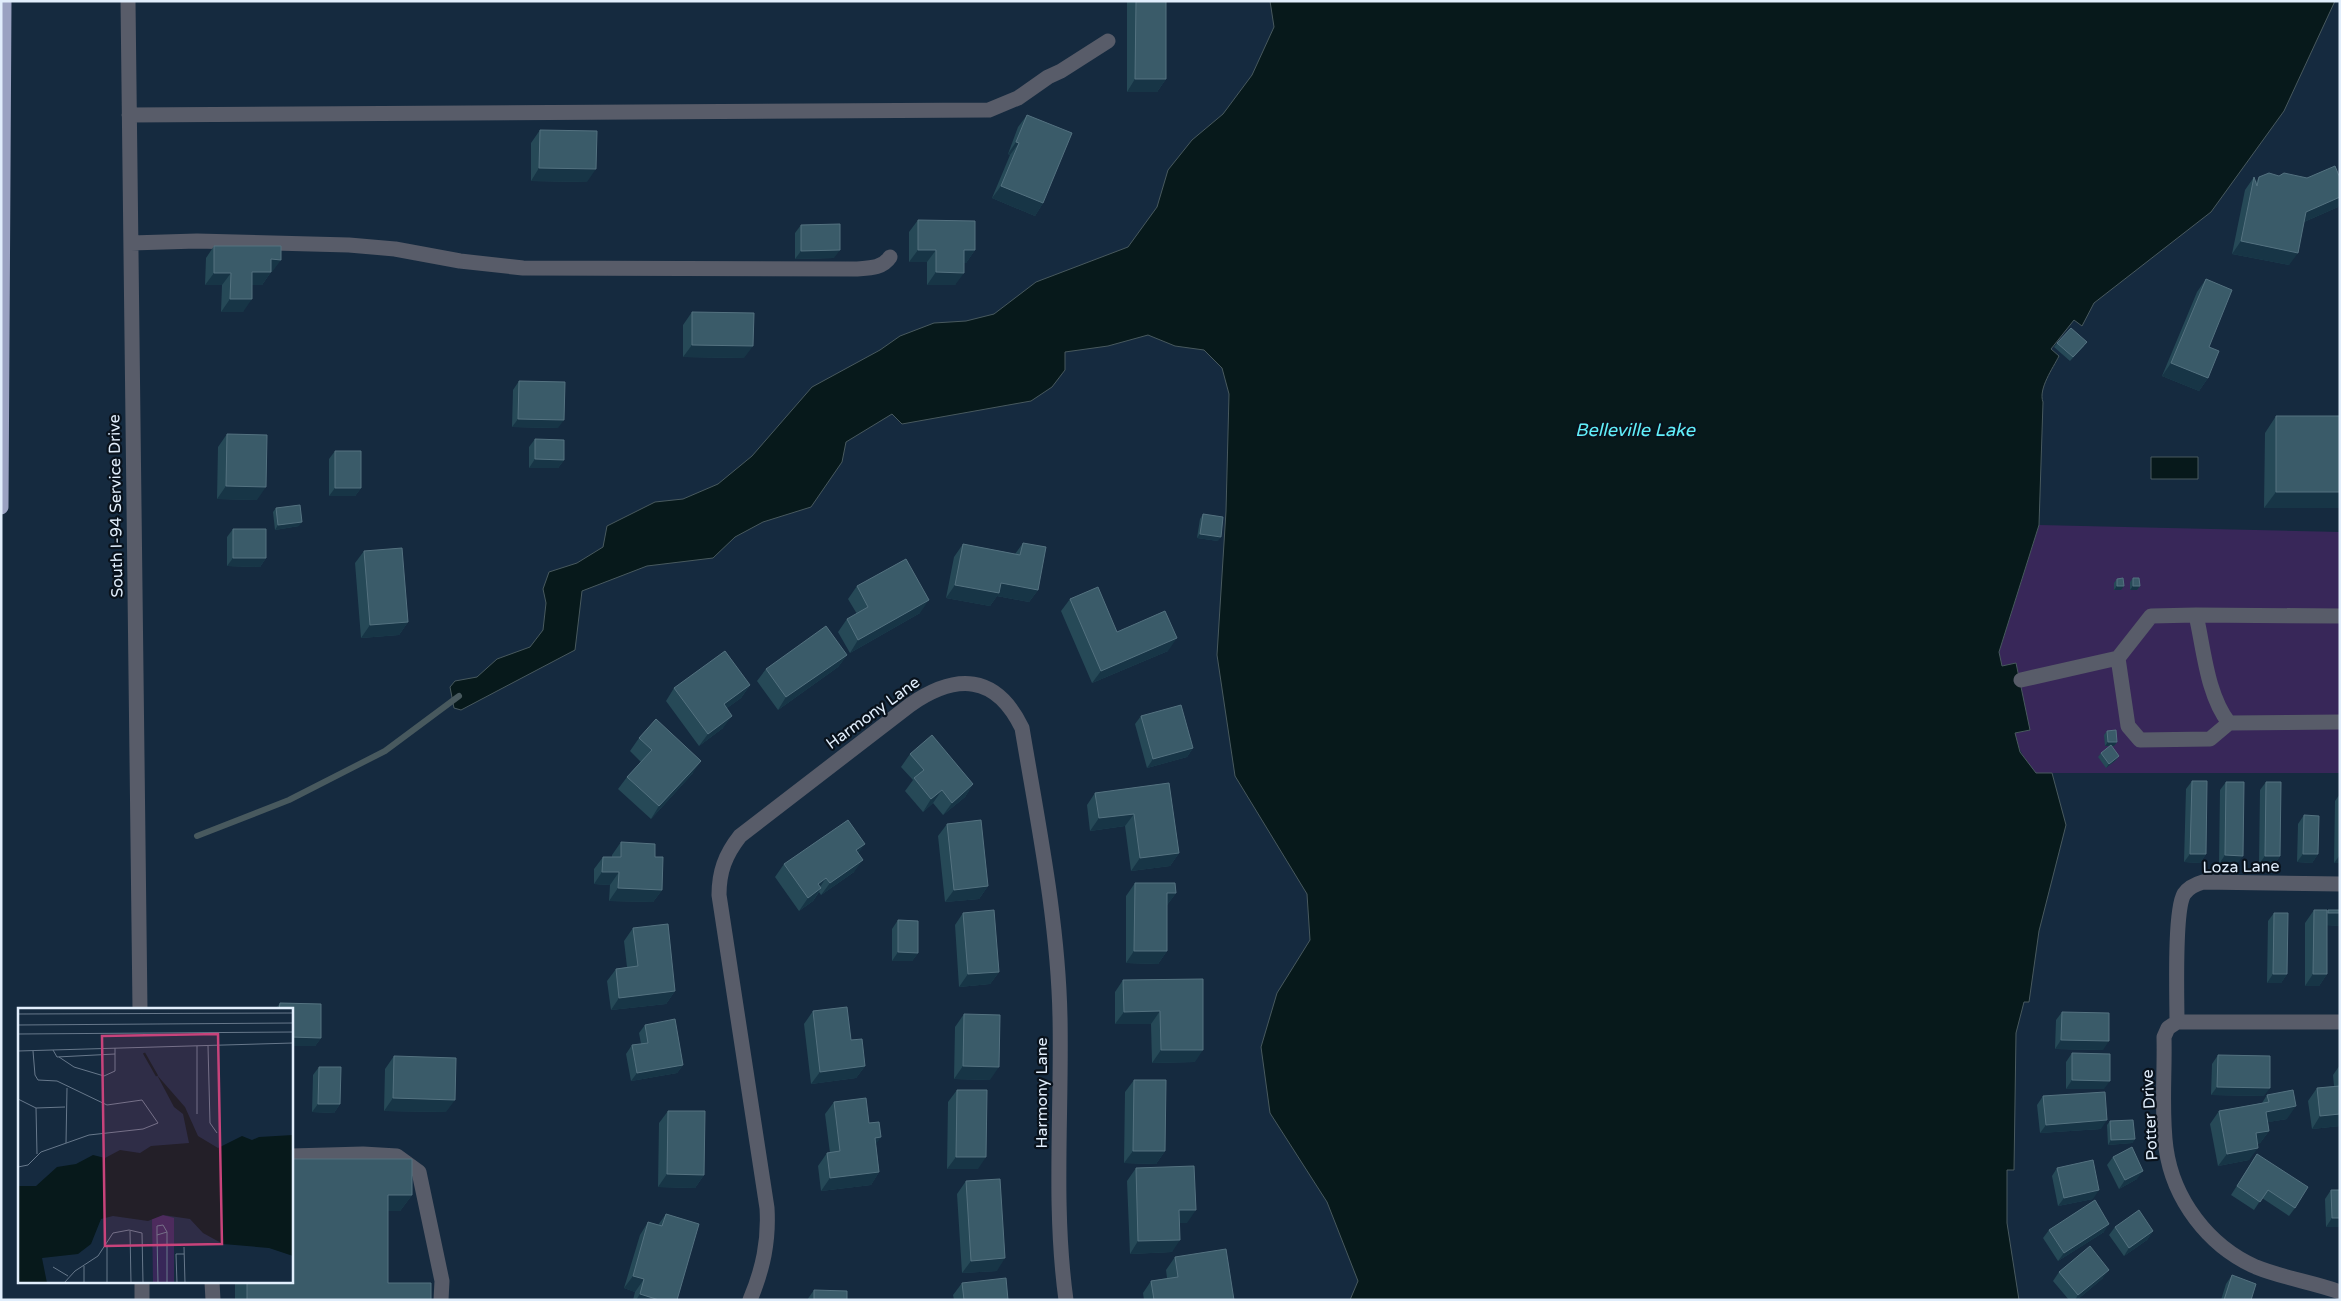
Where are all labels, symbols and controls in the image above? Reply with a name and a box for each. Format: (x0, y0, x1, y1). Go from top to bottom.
street label: South I-94 Service Drive (104, 414, 128, 598)
water label: Belleville Lake (1575, 419, 1696, 441)
street label: Harmony Lane (822, 672, 924, 754)
street label: Loza Lane (2202, 856, 2280, 878)
inset map (18, 1008, 292, 1284)
street label: Harmony Lane (1032, 1038, 1052, 1148)
street label: Potter Drive (2138, 1069, 2162, 1161)

